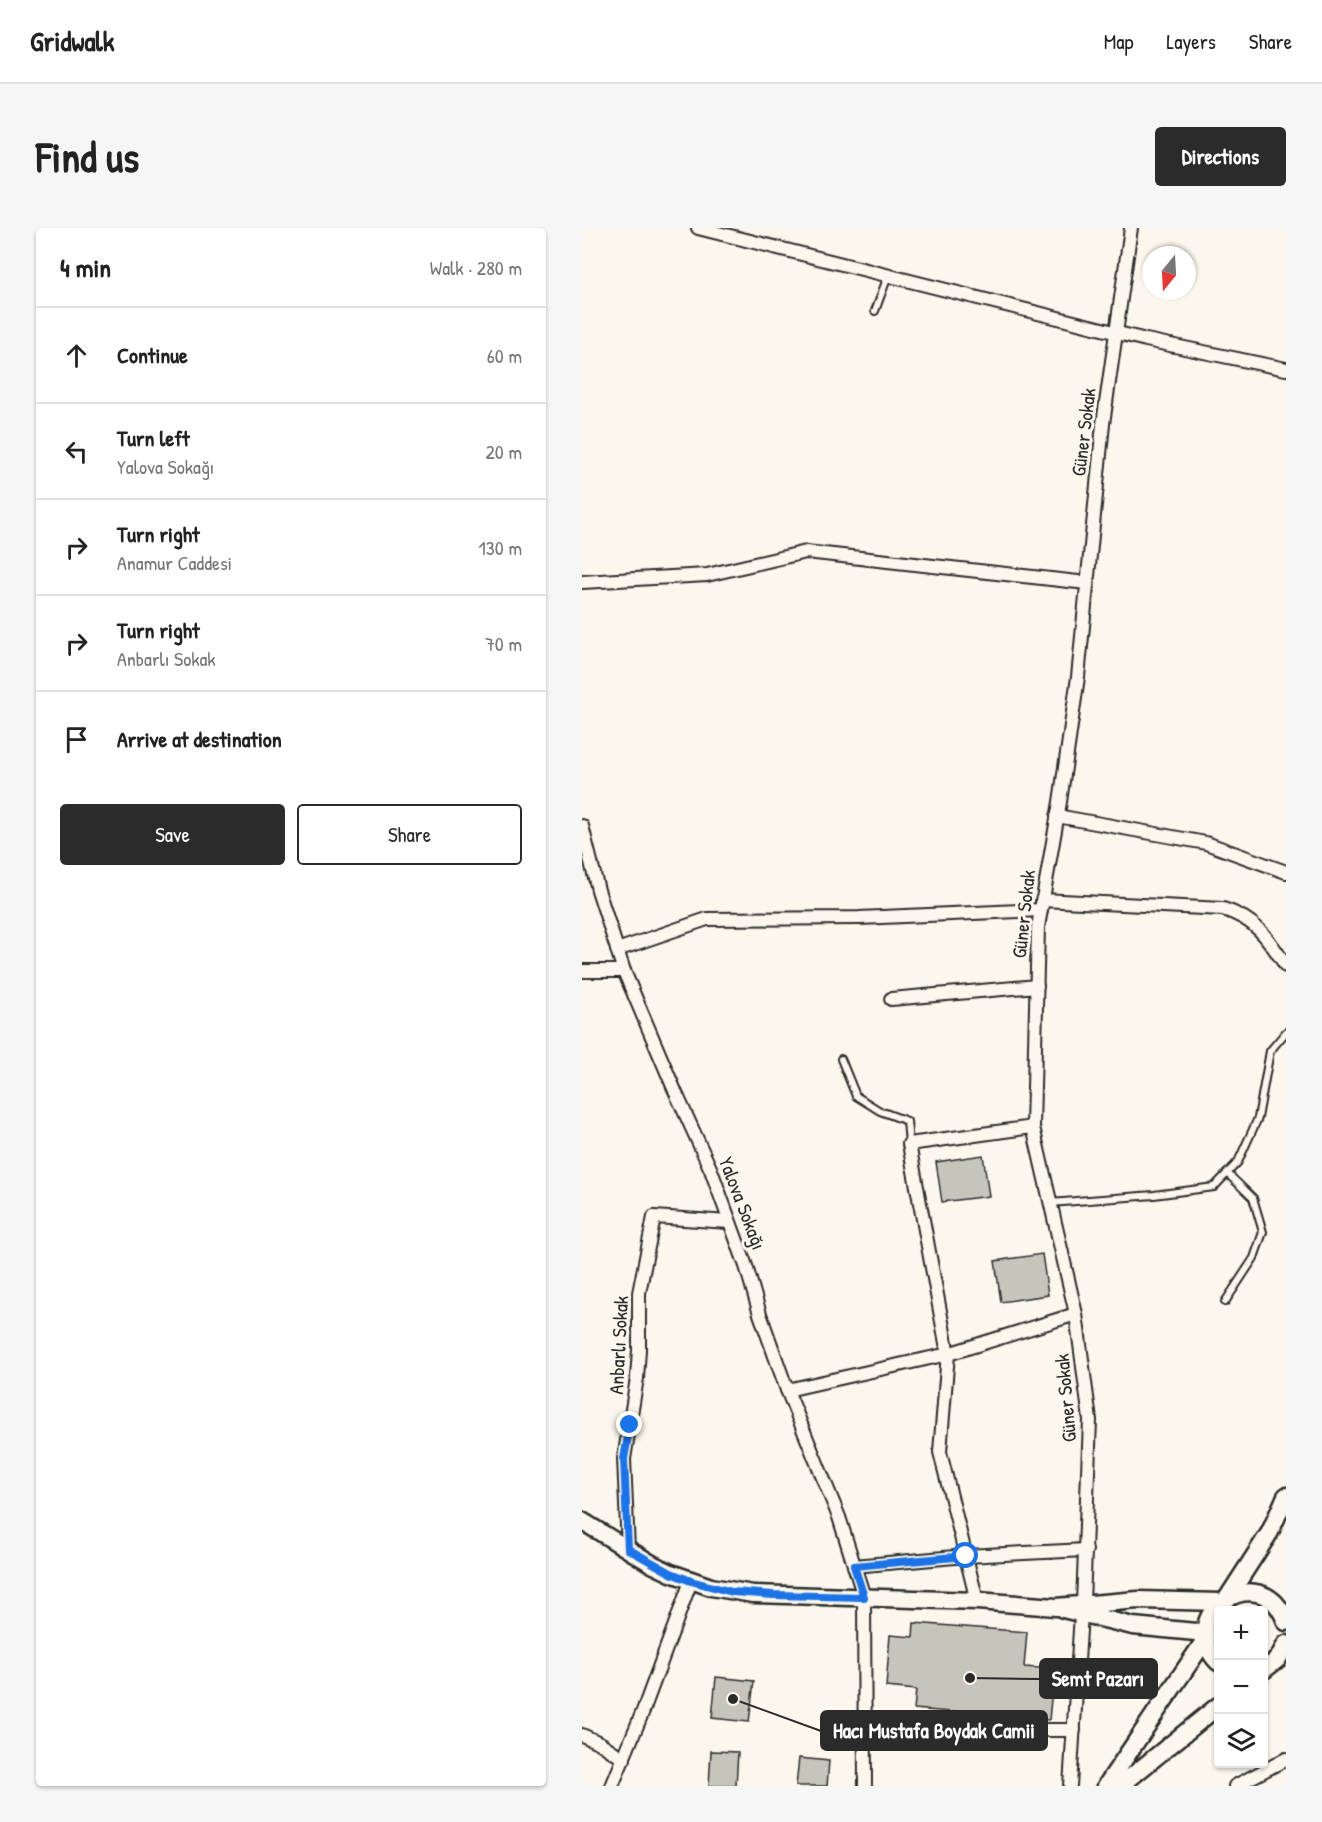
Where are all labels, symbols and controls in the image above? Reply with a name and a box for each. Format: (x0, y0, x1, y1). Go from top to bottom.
text: Gridwalk (30, 22, 114, 60)
text: Map (1104, 27, 1133, 56)
text: Layers (1166, 27, 1216, 56)
text: Share (1249, 27, 1292, 56)
button: Directions (1155, 127, 1286, 186)
text: Find us (36, 128, 139, 185)
north arrow (1142, 246, 1196, 300)
text: 4 min (60, 250, 111, 285)
text: Walk · 280 m (430, 254, 522, 281)
icon: ahead (60, 339, 93, 372)
text: Continue (117, 340, 188, 370)
text: 60 m (487, 342, 522, 369)
street label: Güner Sokak (1064, 386, 1102, 478)
text: Turn left (117, 423, 190, 453)
icon: left (60, 435, 93, 468)
text: 20 m (485, 438, 522, 465)
text: Yalova Sokağı (117, 453, 214, 480)
text: Turn right (117, 519, 200, 549)
icon: right (60, 531, 93, 564)
text: 130 m (479, 534, 522, 561)
text: Anamur Caddesi (117, 549, 232, 576)
text: Turn right (117, 615, 200, 645)
icon: right (60, 627, 93, 660)
text: 70 m (485, 630, 522, 657)
text: Anbarlı Sokak (117, 645, 216, 672)
icon: arrive (60, 723, 93, 756)
text: Arrive at destination (117, 724, 282, 754)
button: Save (60, 804, 285, 865)
button: Share (297, 804, 522, 865)
street label: Güner Sokak (1005, 869, 1041, 959)
street label: Yalova Sokağı (713, 1153, 773, 1253)
street label: Anbarlı Sokak (602, 1295, 634, 1395)
street label: Güner Sokak (1048, 1353, 1082, 1443)
route end (616, 1411, 642, 1437)
route start (952, 1542, 978, 1568)
map controls (1214, 1606, 1268, 1768)
button: + (1214, 1606, 1268, 1660)
callout: Semt Pazarı (1040, 1659, 1157, 1698)
button: − (1214, 1660, 1268, 1714)
text: Semt Pazarı (1052, 1664, 1144, 1693)
callout: Hacı Mustafa Boydak Camii (821, 1711, 1047, 1750)
button: layers (1214, 1714, 1268, 1768)
text: Hacı Mustafa Boydak Camii (833, 1716, 1035, 1746)

